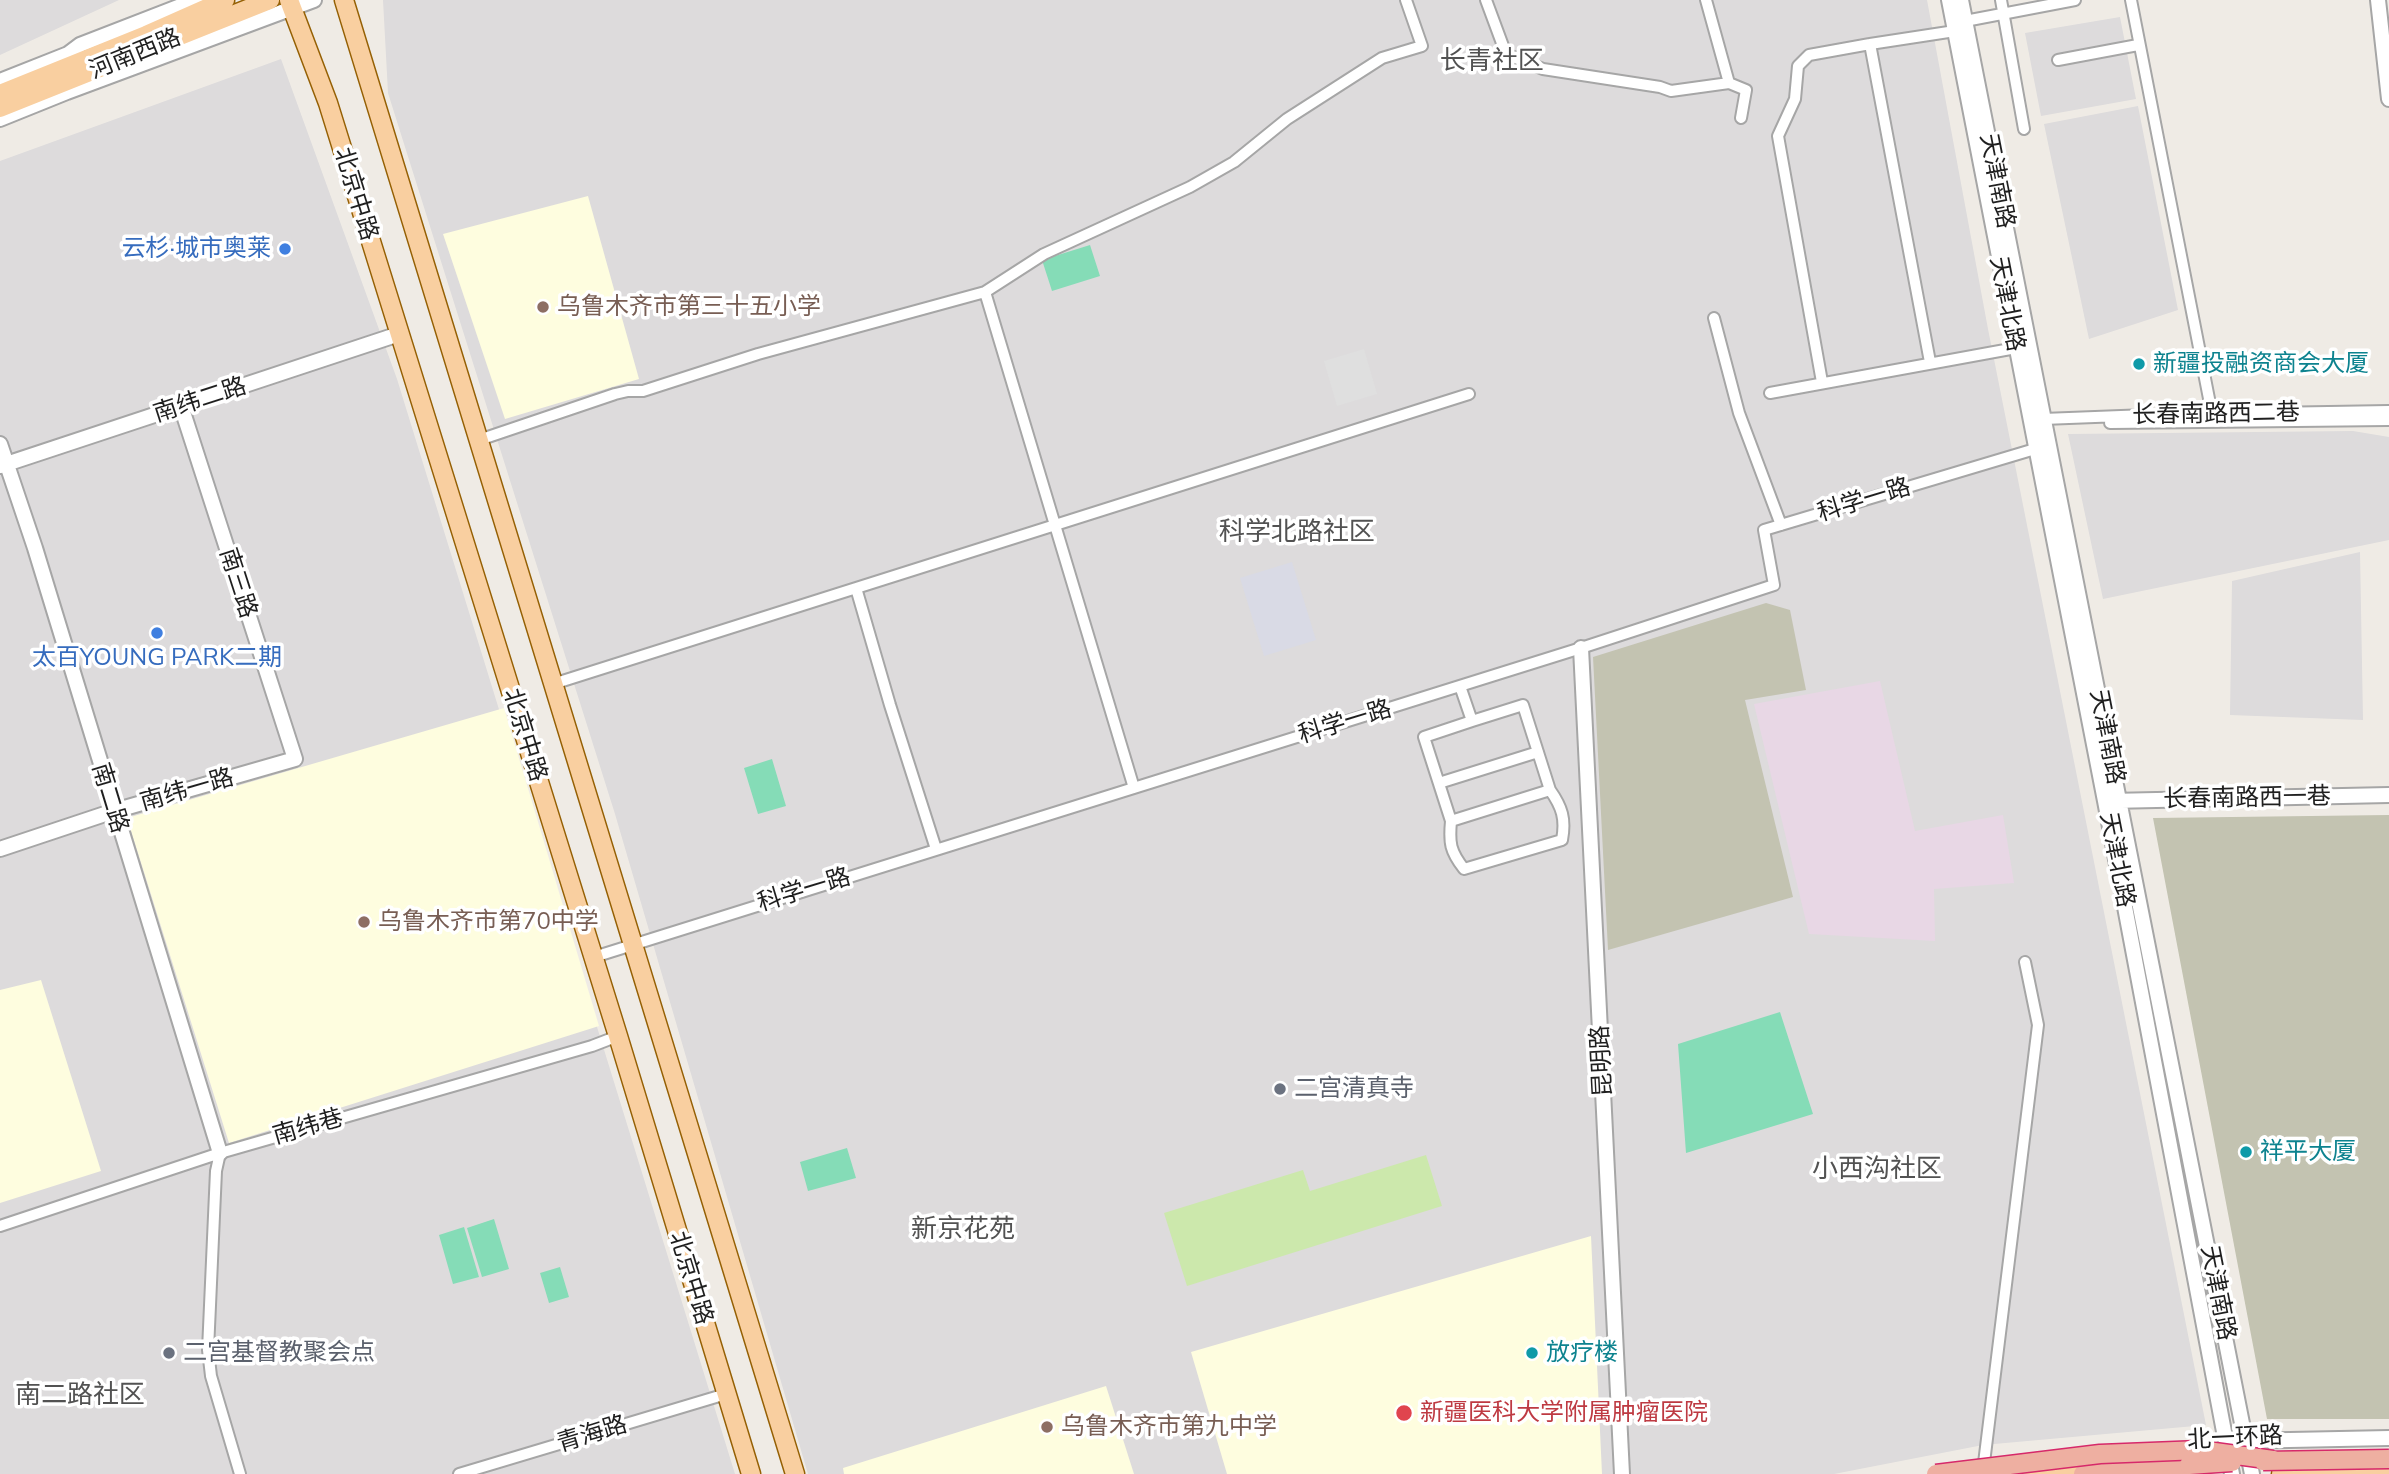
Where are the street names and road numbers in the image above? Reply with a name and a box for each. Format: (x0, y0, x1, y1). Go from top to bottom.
street label: 河南西路 (85, 23, 185, 85)
street label: 天津南路 (1974, 131, 2020, 231)
street label: 北京中路 (328, 144, 384, 244)
street label: 天津北路 (1984, 254, 2030, 354)
street label: 南纬二路 (150, 371, 250, 429)
street label: 长春南路西二巷 (2132, 398, 2300, 430)
street label: 科学一路 (1814, 472, 1914, 528)
street label: 南三路 (213, 544, 263, 622)
street label: 北京中路 (497, 685, 553, 785)
street label: 天津南路 (2084, 687, 2130, 787)
street label: 科学一路 (1295, 694, 1395, 750)
street label: 南二路 (86, 759, 134, 837)
street label: 南纬一路 (137, 763, 237, 817)
street label: 长春南路西一巷 (2163, 782, 2331, 814)
street label: 天津北路 (2094, 810, 2140, 910)
street label: 科学一路 (754, 862, 854, 918)
street label: 昆明路 (1586, 1024, 1618, 1098)
street label: 南纬巷 (269, 1103, 347, 1151)
street label: 北京中路 (663, 1228, 719, 1328)
street label: 天津南路 (2195, 1243, 2241, 1343)
street label: 青海路 (553, 1410, 631, 1458)
street label: 北一环路 (2186, 1421, 2284, 1455)

